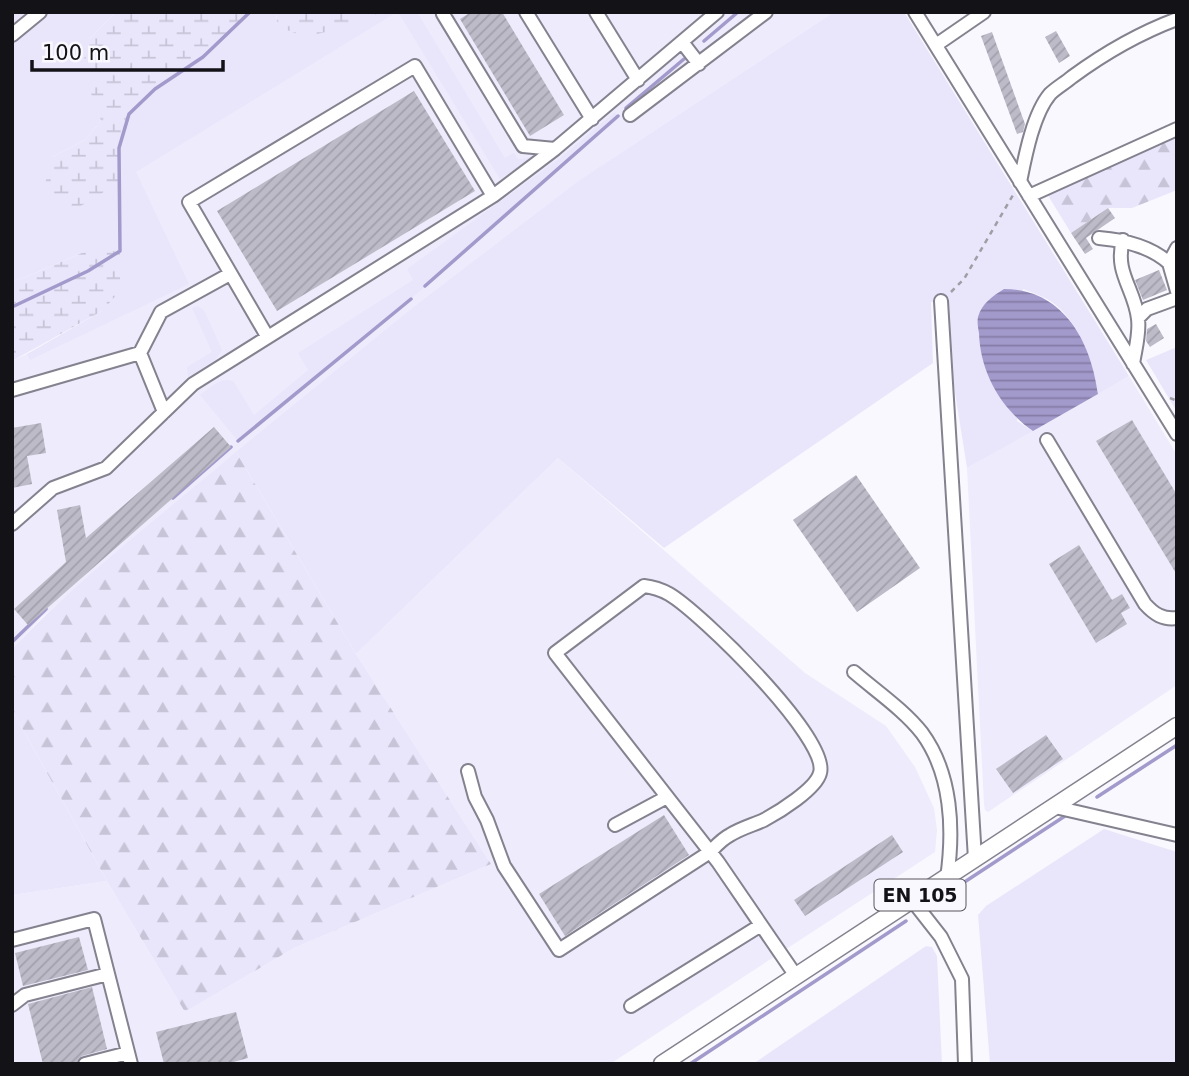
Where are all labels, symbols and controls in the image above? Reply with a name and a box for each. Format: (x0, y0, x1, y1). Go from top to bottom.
scale bar (32, 28, 222, 72)
text: 100 m (42, 41, 109, 65)
road number: EN 105 (874, 880, 965, 911)

